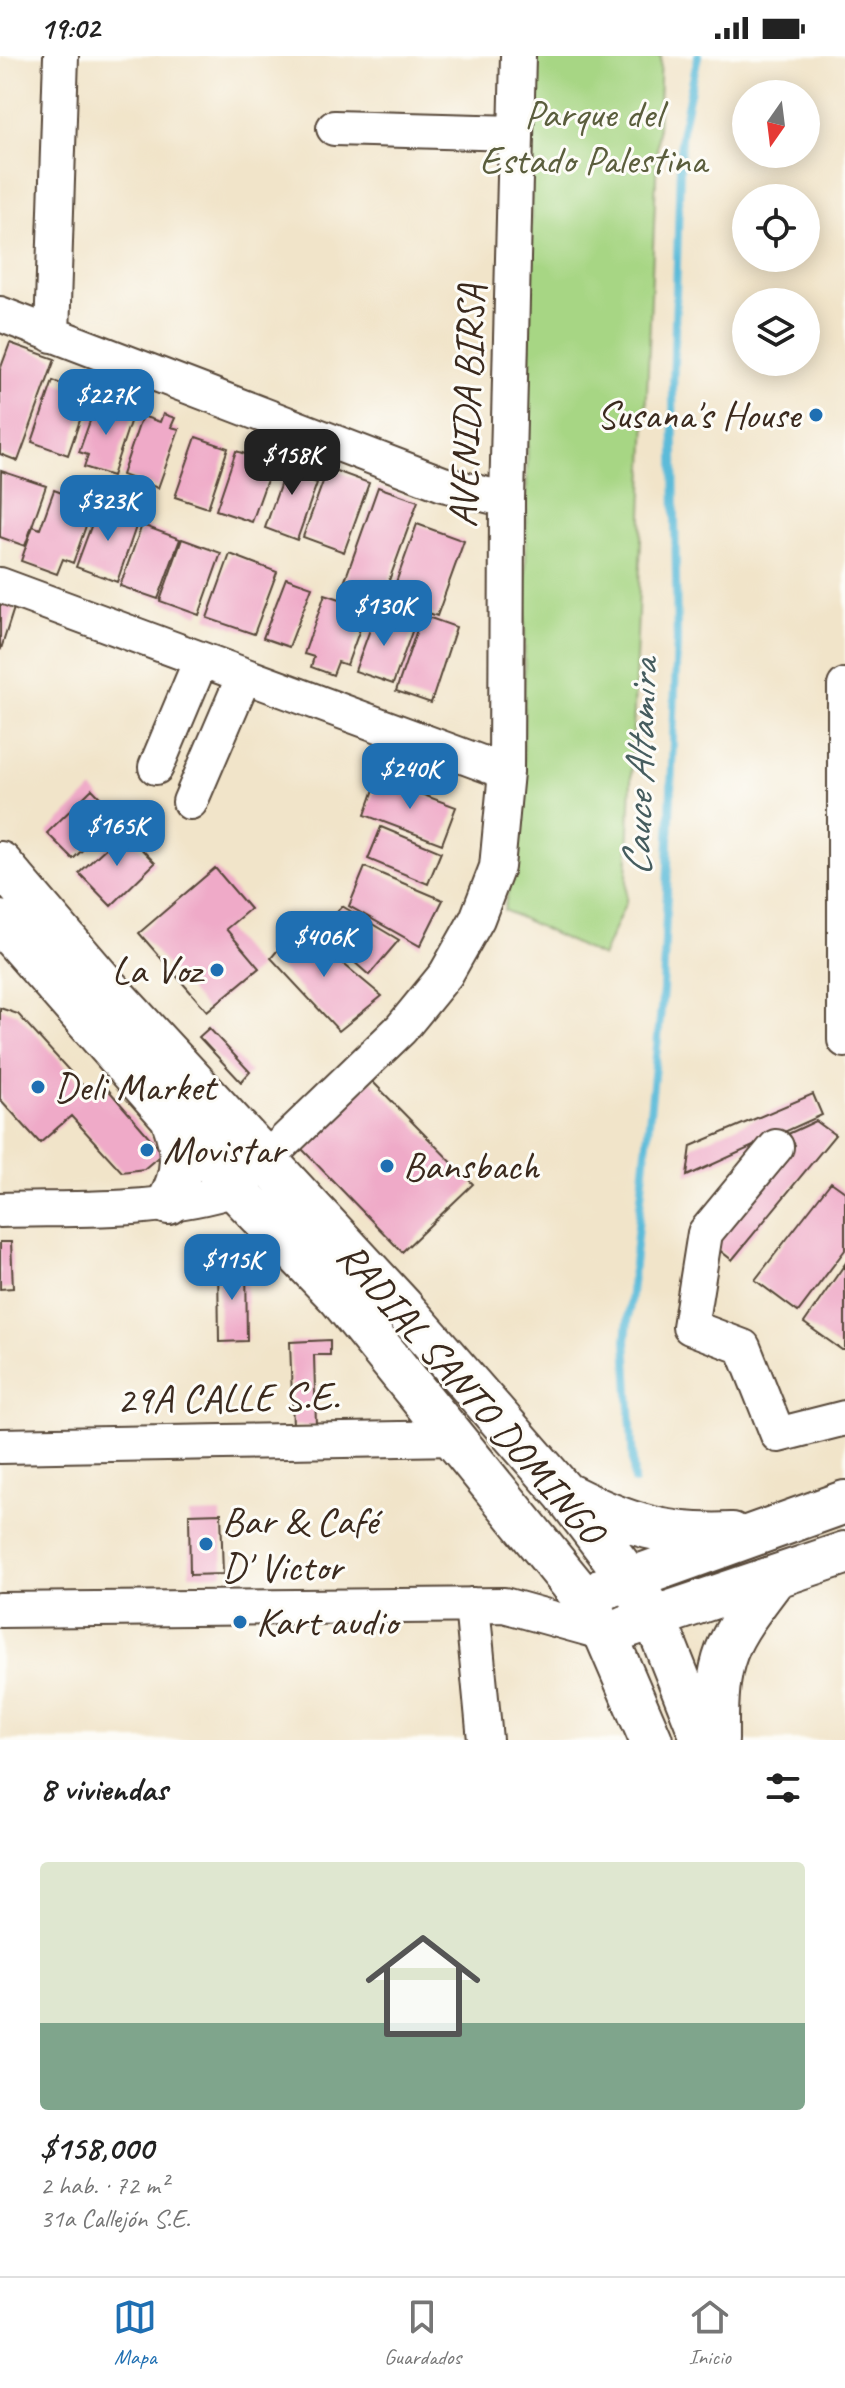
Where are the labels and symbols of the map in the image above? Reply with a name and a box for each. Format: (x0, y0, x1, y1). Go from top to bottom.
north arrow (732, 80, 820, 168)
park label: Parque del Estado Palestina (480, 89, 710, 185)
street label: AVENIDA BIRSA (438, 283, 496, 528)
pin: $227K (50, 369, 162, 437)
place label: Susana's House (596, 390, 803, 440)
marker: Susana's House (807, 406, 825, 424)
pin: $158K (236, 429, 348, 497)
pin: $323K (52, 475, 164, 543)
pin: $130K (328, 580, 440, 648)
water label: Cauce Altamira (610, 654, 670, 877)
pin: $240K (354, 743, 466, 811)
pin: $165K (61, 800, 173, 868)
pin: $406K (268, 911, 380, 979)
place label: La Voz (112, 945, 205, 995)
marker: La Voz (208, 961, 226, 979)
place label: Deli Market (54, 1062, 219, 1112)
marker: Deli Market (29, 1078, 47, 1096)
place label: Movistar (163, 1125, 288, 1175)
marker: Movistar (138, 1141, 156, 1159)
place label: Bansbach (403, 1141, 541, 1191)
marker: Bansbach (378, 1157, 396, 1175)
street label: RADIAL SANTO DOMINGO (326, 1232, 618, 1557)
pin: $115K (176, 1234, 288, 1302)
street label: 29A CALLE S.E. (116, 1371, 340, 1425)
place label: Bar & Café D' Victor (222, 1496, 384, 1592)
marker: Bar & Café D' Victor (197, 1535, 215, 1553)
place label: Kart audio (256, 1597, 401, 1647)
marker: Kart audio (231, 1613, 249, 1631)

